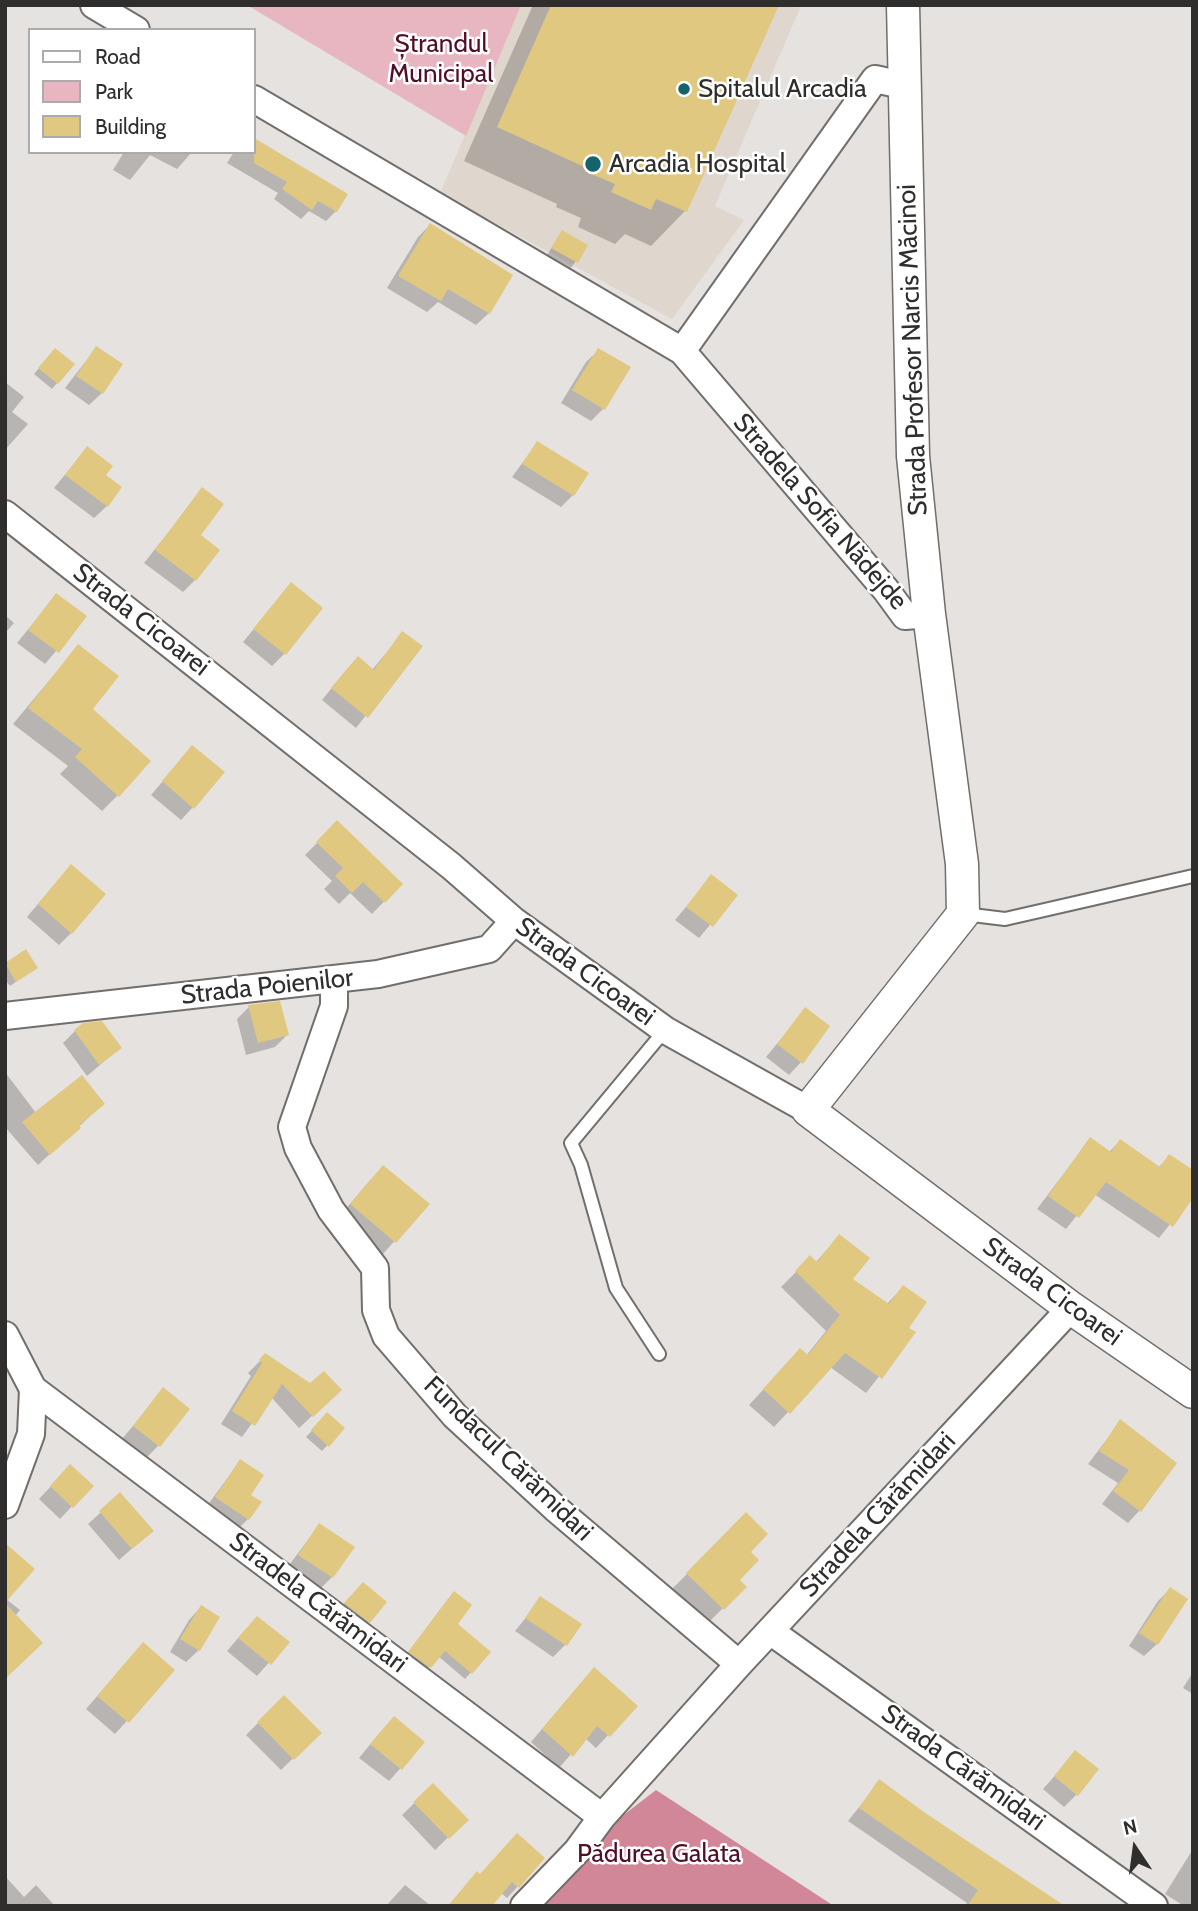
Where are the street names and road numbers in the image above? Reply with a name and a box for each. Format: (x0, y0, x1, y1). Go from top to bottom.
street label: Strada Profesor Narcis Măcinoi (892, 184, 934, 516)
street label: Stradela Sofia Nădejde (726, 408, 914, 616)
street label: Strada Cicoarei (67, 557, 215, 683)
street label: Strada Cicoarei (509, 911, 661, 1033)
street label: Strada Poienilor (179, 962, 355, 1012)
street label: Strada Cicoarei (976, 1231, 1128, 1353)
street label: Fundacul Cărămidari (417, 1370, 599, 1548)
street label: Stradela Cărămidari (794, 1426, 962, 1604)
street label: Stradela Cărămidari (223, 1526, 413, 1680)
street label: Strada Cărămidari (875, 1698, 1051, 1838)

